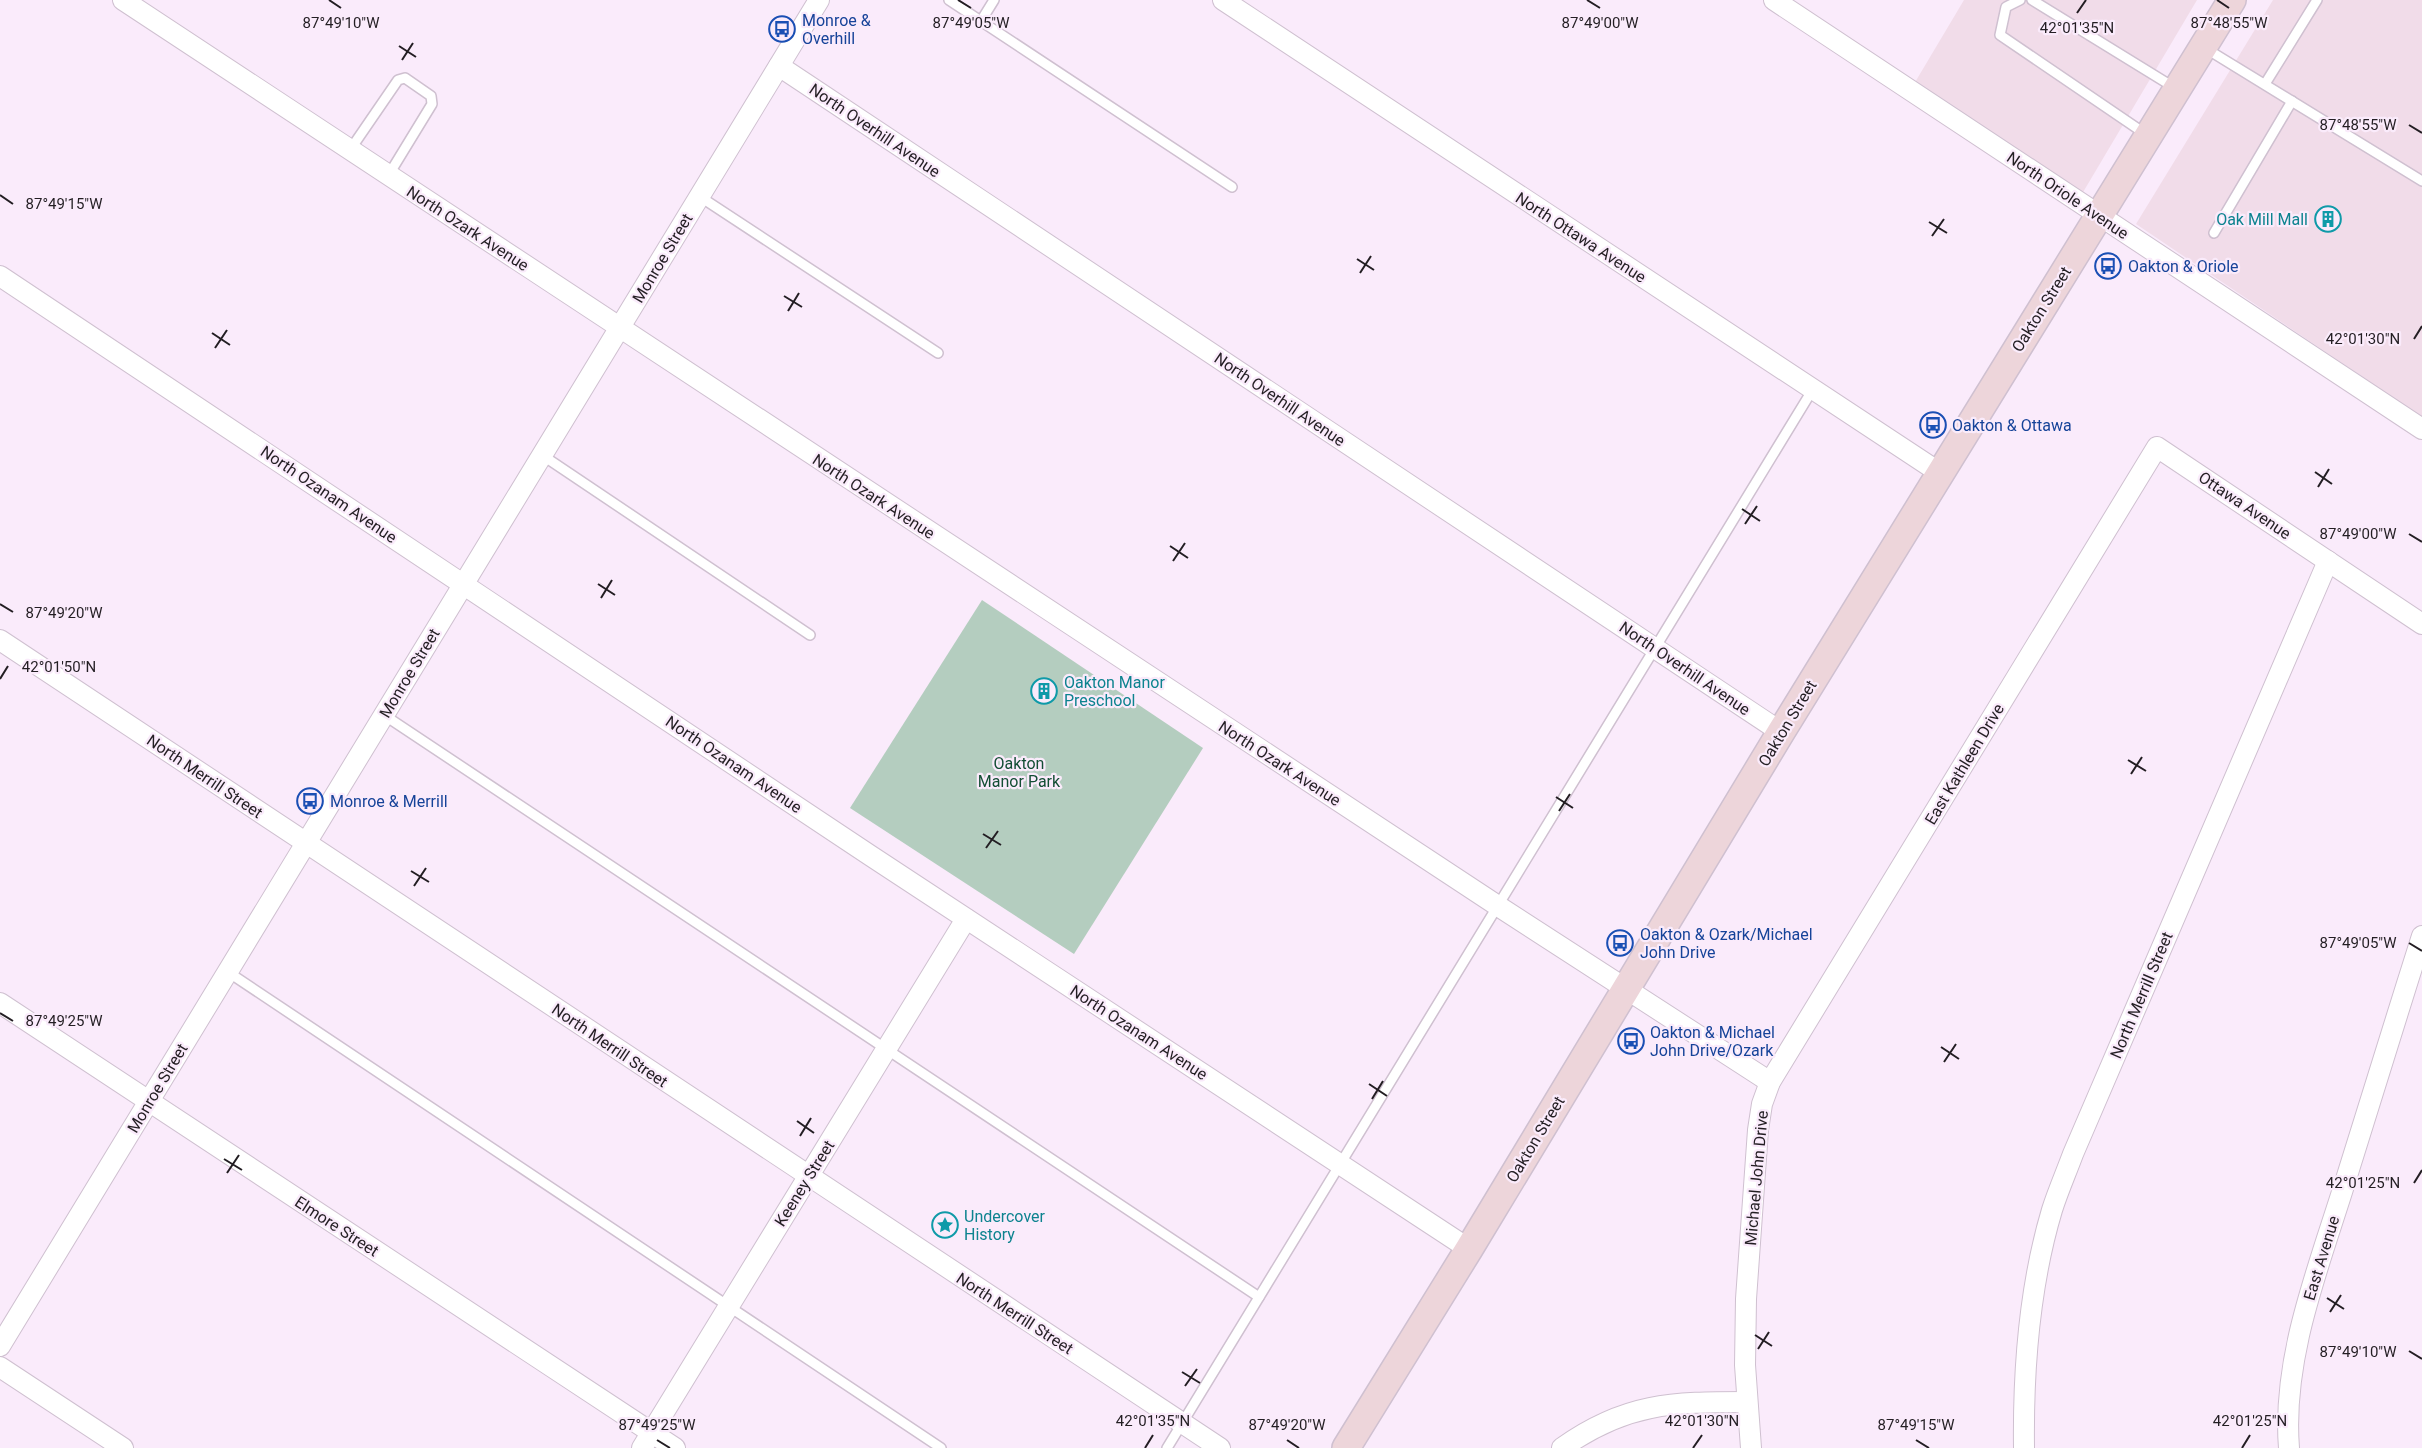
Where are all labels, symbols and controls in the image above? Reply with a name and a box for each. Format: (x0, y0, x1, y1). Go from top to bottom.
place label: Monroe & Overhill (802, 11, 871, 48)
text: 87°49'10"W (303, 14, 379, 32)
bus stop icon: Monroe & Overhill (767, 14, 797, 44)
text: 87°49'05"W (933, 14, 1009, 32)
text: 87°49'00"W (1562, 14, 1638, 32)
text: 87°48'55"W (2191, 14, 2267, 32)
text: 42°01'35"N (2040, 19, 2114, 37)
street label: North Overhill Avenue (806, 80, 944, 181)
text: 87°48'55"W (2320, 116, 2396, 134)
street label: North Oriole Avenue (2003, 148, 2132, 243)
street label: North Ozark Avenue (403, 182, 532, 275)
street label: North Ottawa Avenue (1512, 188, 1649, 287)
text: 87°49'15"W (26, 195, 102, 213)
building icon: Oak Mill Mall (2313, 204, 2343, 234)
street label: Monroe Street (628, 210, 697, 306)
place label: Oak Mill Mall (2216, 210, 2308, 229)
bus stop icon: Oakton & Oriole (2093, 251, 2123, 281)
place label: Oakton & Oriole (2128, 257, 2239, 276)
street label: Oakton Street (2008, 263, 2075, 355)
text: 42°01'30"N (2326, 330, 2400, 348)
street label: North Overhill Avenue (1211, 349, 1349, 450)
bus stop icon: Oakton & Ottawa (1918, 410, 1948, 440)
place label: Oakton & Ottawa (1952, 416, 2072, 435)
street label: North Ozanam Avenue (257, 442, 400, 547)
street label: North Ozark Avenue (809, 450, 938, 543)
street label: Ottawa Avenue (2195, 468, 2294, 543)
text: 87°49'00"W (2320, 525, 2396, 543)
text: 87°49'20"W (26, 604, 102, 622)
street label: North Overhill Avenue (1616, 618, 1754, 719)
street label: Monroe Street (375, 625, 444, 721)
text: 42°01'50"N (22, 658, 96, 676)
place label: Oakton Manor Preschool (1064, 673, 1165, 710)
building icon: Oakton Manor Preschool (1029, 676, 1059, 706)
street label: Oakton Street (1754, 677, 1821, 770)
street label: East Kathleen Drive (1921, 700, 2008, 828)
street label: North Ozanam Avenue (662, 712, 805, 817)
street label: North Ozark Avenue (1215, 717, 1344, 810)
street label: North Merrill Street (143, 731, 266, 822)
park label: Oakton Manor Park (978, 754, 1061, 791)
bus stop icon: Monroe & Merrill (295, 786, 325, 816)
place label: Monroe & Merrill (330, 792, 448, 811)
place label: Oakton & Ozark/Michael John Drive (1640, 925, 1813, 962)
bus stop icon: Oakton & Ozark/Michael John Drive (1605, 928, 1635, 958)
street label: North Merrill Street (2106, 929, 2177, 1061)
text: 87°49'05"W (2320, 934, 2396, 952)
street label: North Ozanam Avenue (1067, 981, 1211, 1084)
street label: North Merrill Street (548, 1000, 671, 1091)
text: 87°49'25"W (26, 1012, 102, 1030)
place label: Oakton & Michael John Drive/Ozark (1650, 1023, 1775, 1060)
bus stop icon: Oakton & Michael John Drive/Ozark (1616, 1026, 1646, 1056)
street label: Monroe Street (123, 1040, 192, 1136)
street label: Oakton Street (1502, 1093, 1569, 1186)
street label: Michael John Drive (1741, 1110, 1772, 1246)
street label: Keeney Street (770, 1137, 838, 1230)
text: 42°01'25"N (2326, 1174, 2400, 1192)
street label: Elmore Street (291, 1192, 382, 1261)
place label: Undercover History (964, 1207, 1046, 1244)
place icon: Undercover History (930, 1210, 960, 1240)
street label: East Avenue (2300, 1213, 2343, 1303)
street label: North Merrill Street (953, 1269, 1077, 1358)
text: 87°49'10"W (2320, 1343, 2396, 1361)
text: 42°01'35"N (1116, 1412, 1190, 1430)
text: 42°01'30"N (1665, 1412, 1739, 1430)
text: 42°01'25"N (2213, 1412, 2287, 1430)
text: 87°49'25"W (619, 1416, 695, 1434)
text: 87°49'20"W (1249, 1416, 1325, 1434)
text: 87°49'15"W (1878, 1416, 1954, 1434)

